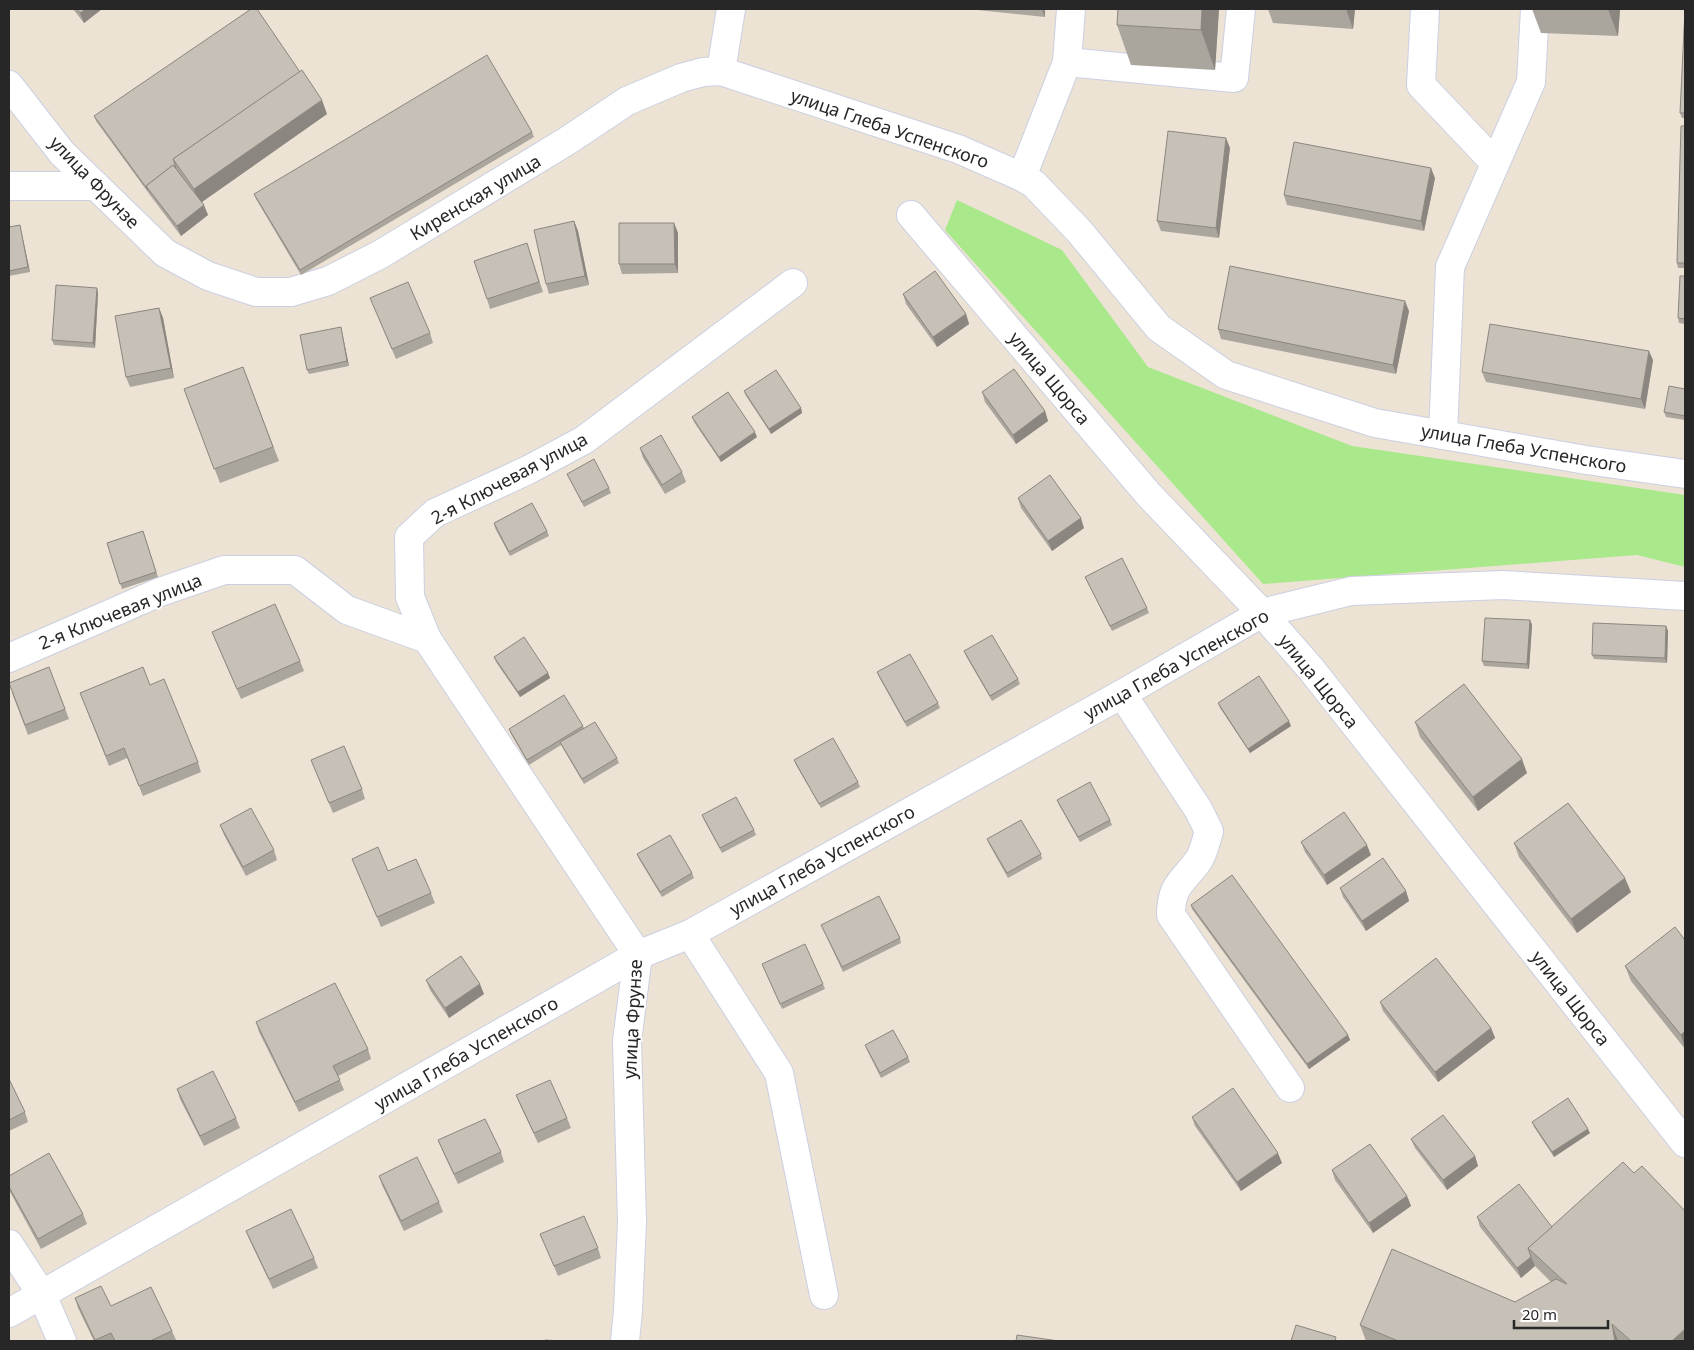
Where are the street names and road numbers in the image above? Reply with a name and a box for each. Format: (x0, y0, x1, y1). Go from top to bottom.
street label: улица Глеба Успенского (788, 83, 992, 173)
street label: улица Фрунзе (45, 131, 145, 233)
street label: Киренская улица (405, 148, 545, 246)
street label: улица Щорса (1004, 326, 1096, 430)
street label: улица Глеба Успенского (1419, 418, 1629, 478)
street label: 2-я Ключевая улица (427, 427, 591, 529)
street label: 2-я Ключевая улица (35, 567, 205, 655)
street label: улица Глеба Успенского (1079, 603, 1273, 725)
street label: улица Щорса (1274, 629, 1364, 733)
street label: улица Глеба Успенского (725, 799, 919, 921)
street label: улица Щорса (1526, 945, 1616, 1051)
street label: улица Фрунзе (617, 959, 647, 1079)
street label: улица Глеба Успенского (370, 991, 562, 1115)

